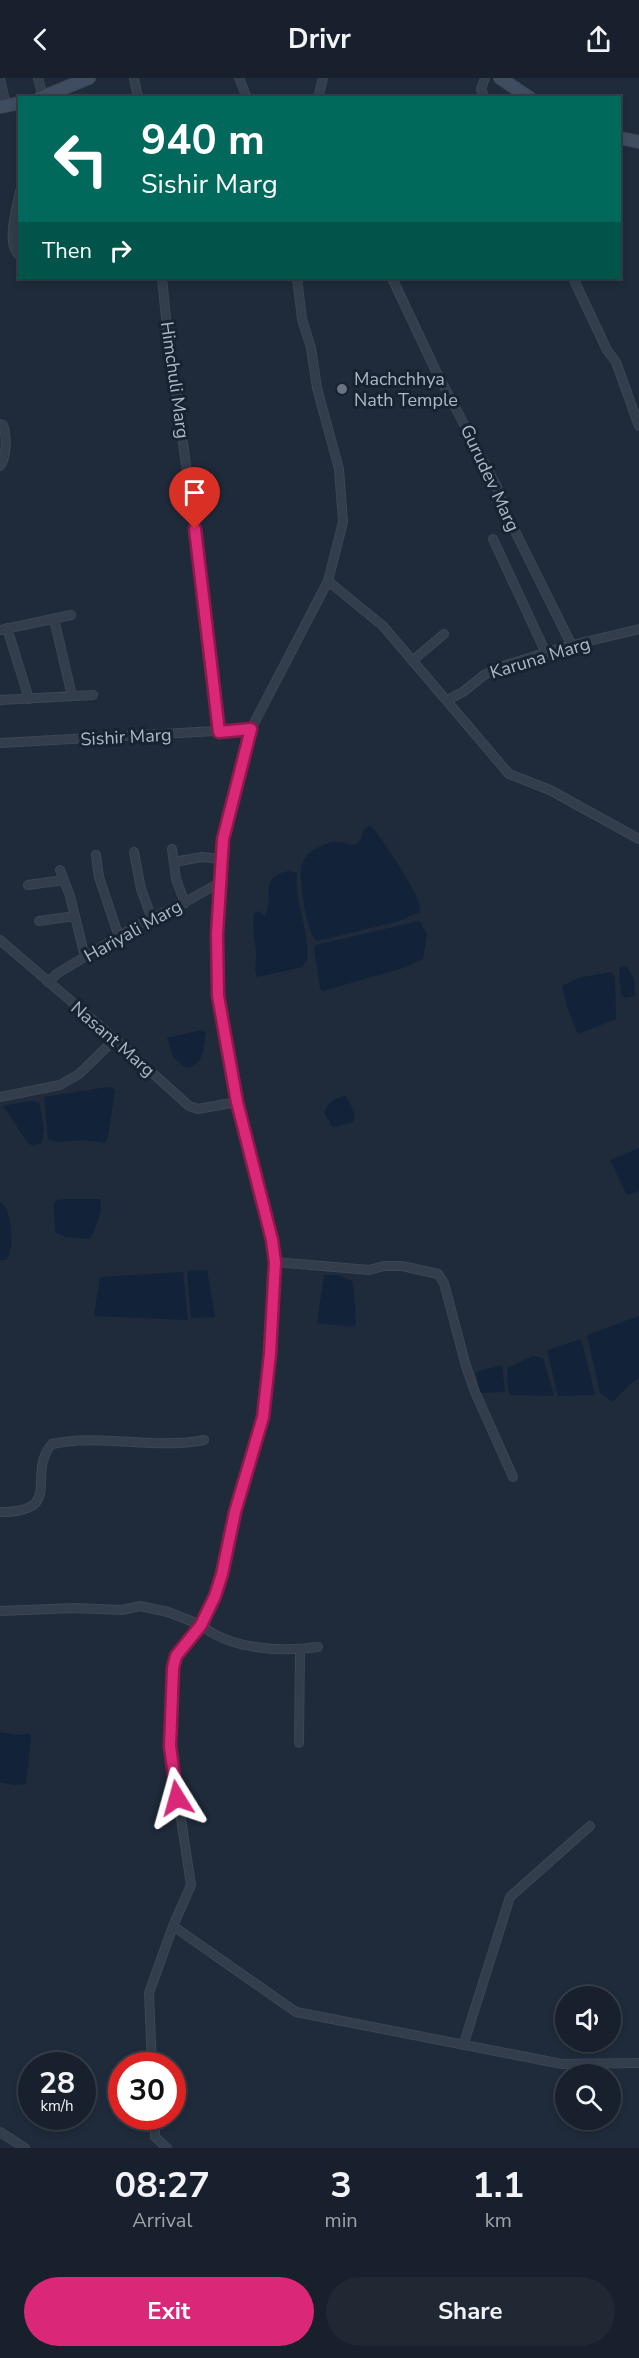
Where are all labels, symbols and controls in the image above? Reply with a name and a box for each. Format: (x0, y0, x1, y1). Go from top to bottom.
text: Drivr (288, 21, 351, 58)
icon: back (24, 23, 57, 56)
icon: share (582, 23, 615, 56)
text: 940 m (141, 112, 265, 169)
icon: left (42, 120, 120, 198)
text: Sishir Marg (141, 166, 278, 203)
icon: right (104, 234, 137, 267)
text: Then (42, 236, 92, 266)
street label: Himchuli Marg (155, 320, 195, 440)
place label: Machchhya Nath Temple (354, 367, 458, 412)
marker: Machchhya Nath Temple (335, 382, 349, 396)
street label: Gurudev Marg (455, 421, 525, 535)
pin (169, 467, 220, 529)
icon: arrive (178, 476, 211, 509)
street label: Karuna Marg (487, 631, 593, 685)
street label: Sishir Marg (80, 723, 172, 751)
street label: Hariyali Marg (80, 894, 186, 968)
street label: Nasant Marg (66, 996, 160, 1082)
position arrow (145, 1766, 209, 1830)
map controls (555, 1986, 621, 2130)
button: sound (555, 1986, 621, 2052)
speed limit sign: 30 (108, 2052, 186, 2130)
text: 28 (39, 2063, 75, 2104)
button: search (555, 2064, 621, 2130)
text: km/h (40, 2096, 74, 2116)
text: 08:27 (115, 2161, 210, 2210)
text: 3 (330, 2161, 352, 2210)
text: 1.1 (472, 2161, 524, 2210)
text: Arrival (132, 2207, 192, 2234)
text: min (325, 2207, 358, 2234)
text: km (485, 2207, 512, 2234)
button: Exit (24, 2277, 314, 2346)
button: Share (326, 2277, 615, 2346)

